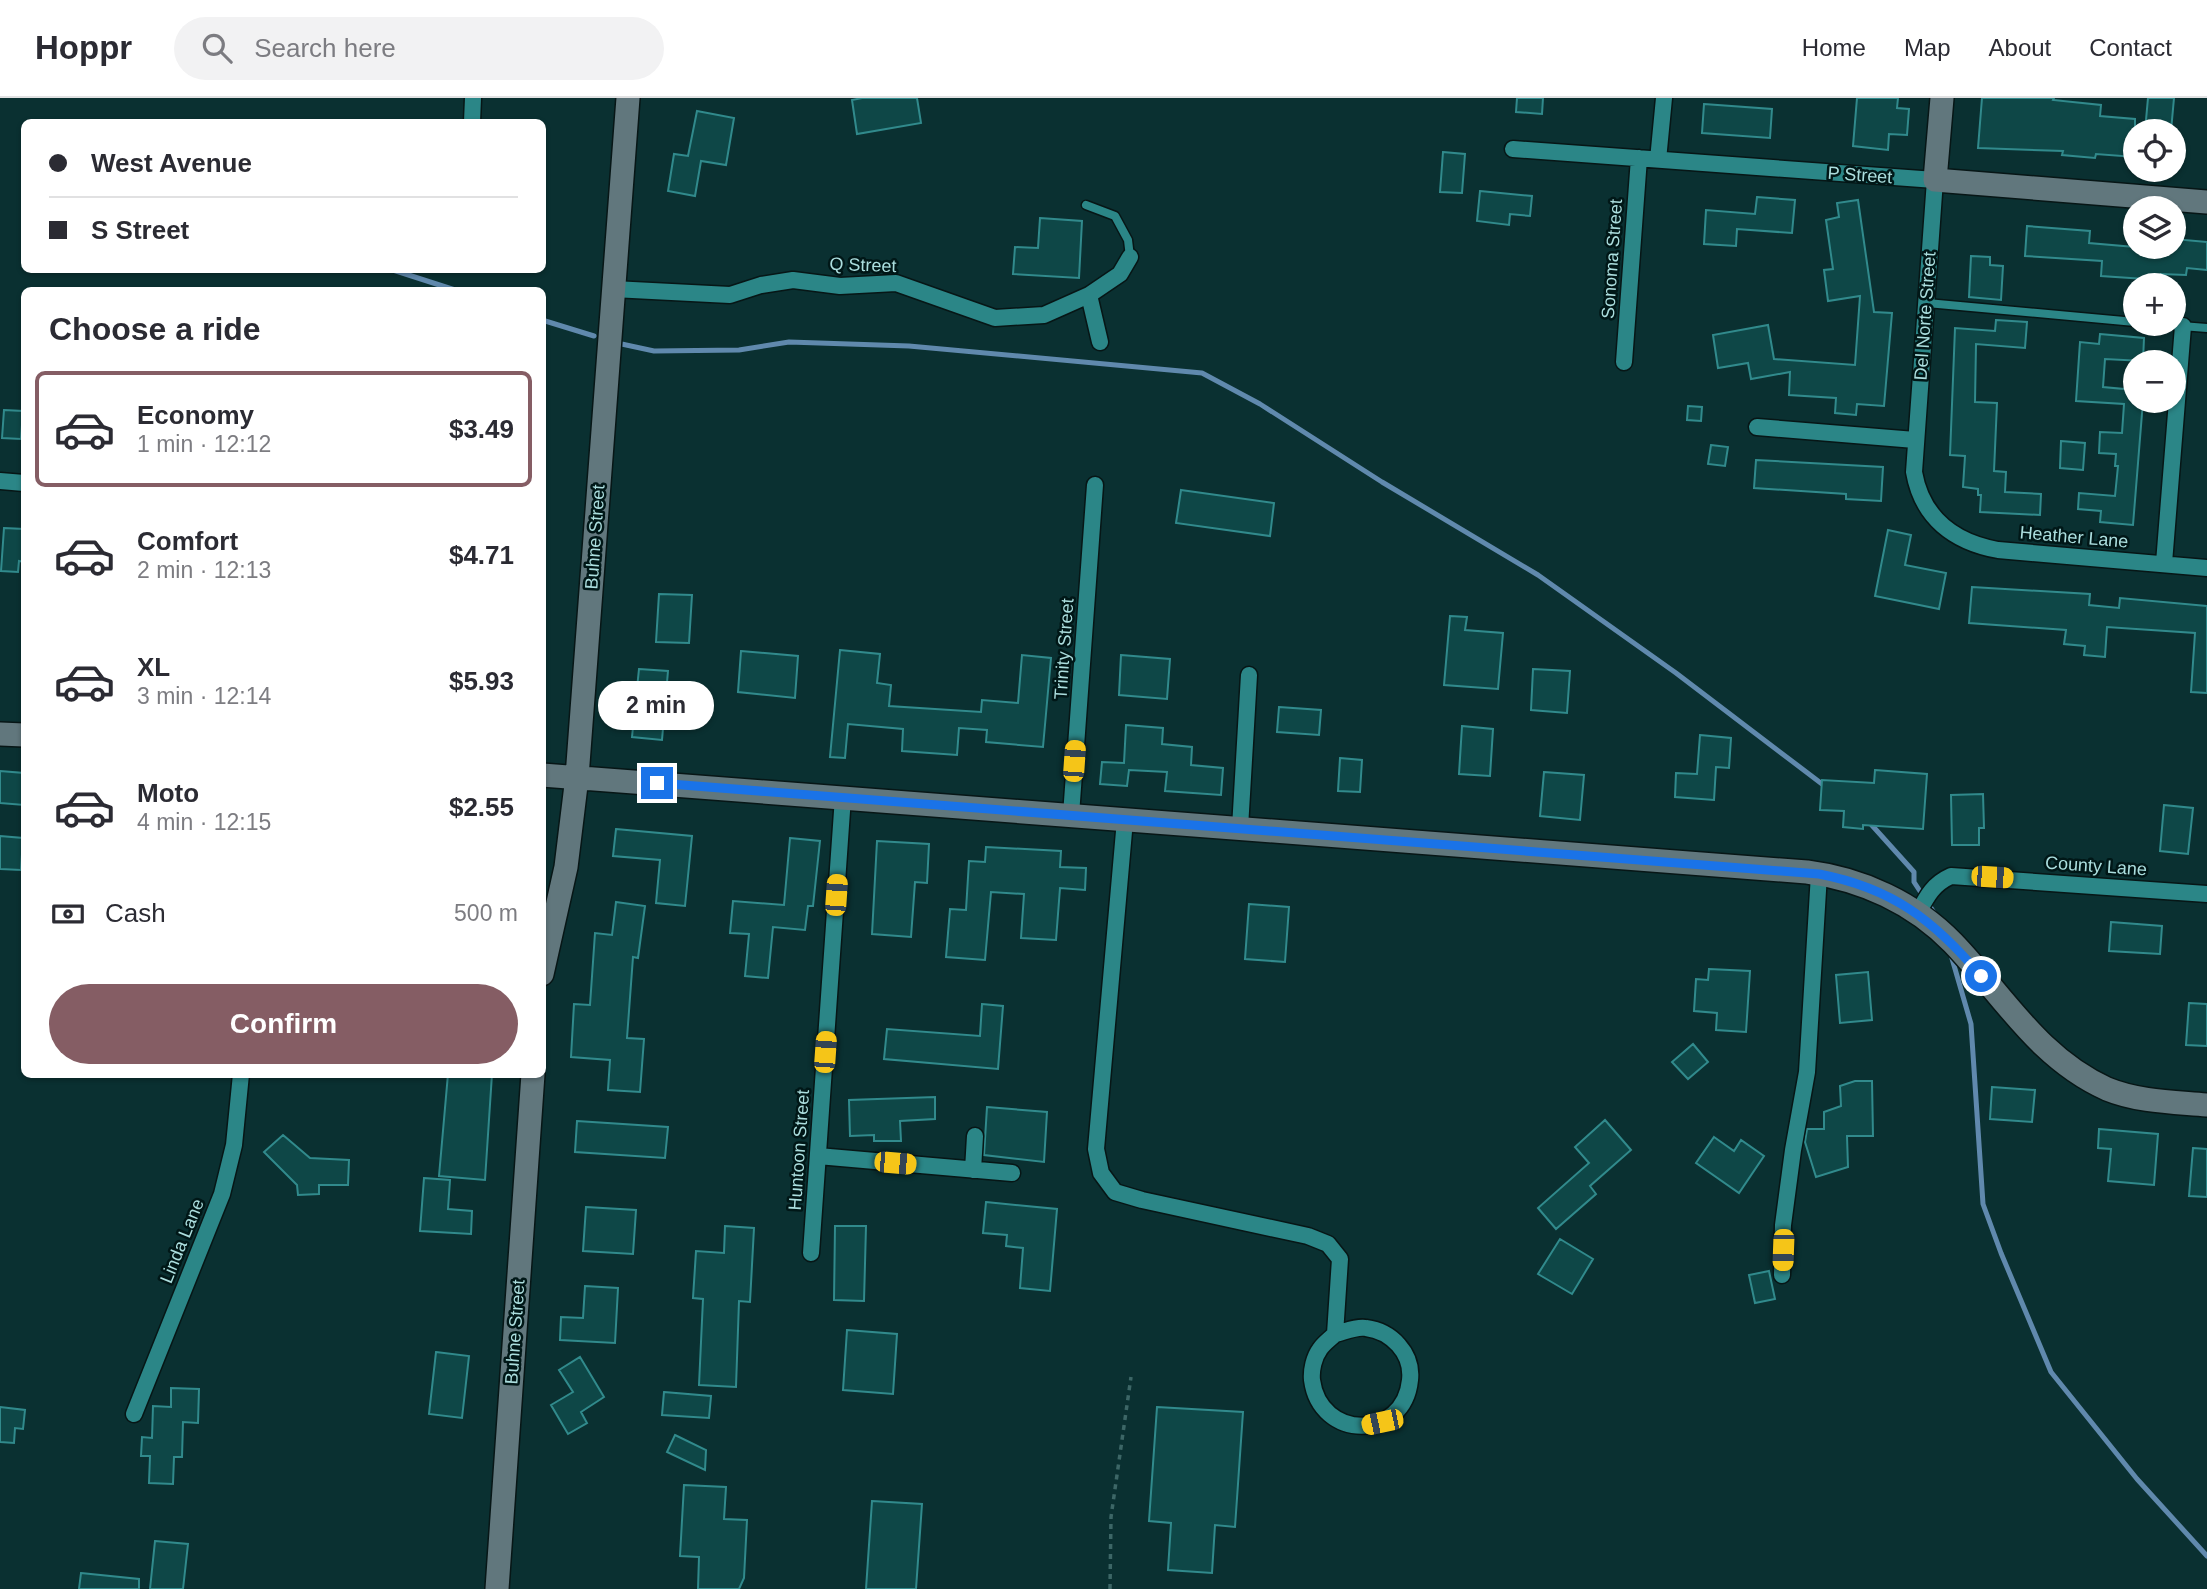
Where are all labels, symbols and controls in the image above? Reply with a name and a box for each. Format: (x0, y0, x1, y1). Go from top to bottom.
search box (174, 17, 664, 80)
text: Hoppr (35, 29, 132, 66)
icon: search (198, 29, 236, 67)
text: Search here (254, 33, 396, 63)
text: Home (1802, 34, 1866, 61)
text: Map (1904, 34, 1951, 61)
text: About (1989, 34, 2051, 61)
text: Contact (2089, 34, 2172, 61)
map controls (2123, 119, 2186, 413)
button: locate (2123, 119, 2186, 182)
text: West Avenue (91, 148, 252, 178)
street label: P Street (1827, 163, 1893, 187)
button: layers (2123, 196, 2186, 259)
street label: Sonoma Street (1598, 198, 1626, 320)
text: S Street (91, 215, 189, 245)
street label: Del Norte Street (1911, 251, 1939, 381)
street label: Q Street (829, 254, 897, 276)
button: + (2123, 273, 2186, 336)
text: Choose a ride (49, 311, 261, 347)
button: − (2123, 350, 2186, 413)
icon: car (53, 398, 116, 461)
text: Economy (137, 400, 254, 430)
text: $3.49 (449, 414, 514, 444)
text: 1 min · 12:12 (137, 431, 271, 457)
street label: Buhne Street (581, 484, 609, 590)
street label: Heather Lane (2019, 522, 2129, 552)
icon: car (53, 524, 116, 587)
text: Comfort (137, 526, 238, 556)
text: $4.71 (449, 540, 514, 570)
text: 2 min · 12:13 (137, 557, 271, 583)
street label: Trinity Street (1050, 598, 1078, 700)
icon: car (53, 650, 116, 713)
text: XL (137, 652, 170, 682)
text: $5.93 (449, 666, 514, 696)
callout: 2 min (599, 682, 715, 730)
text: 3 min · 12:14 (137, 683, 271, 709)
text: 2 min (626, 692, 686, 718)
car (1063, 739, 1086, 783)
route end (641, 767, 673, 799)
icon: car (53, 776, 116, 839)
text: Moto (137, 778, 199, 808)
text: $2.55 (449, 792, 514, 822)
text: 4 min · 12:15 (137, 809, 271, 835)
street label: County Lane (2044, 852, 2148, 880)
car (1971, 865, 2014, 889)
car (825, 873, 848, 917)
icon: cash (49, 895, 87, 933)
text: Cash (105, 898, 166, 928)
text: 500 m (454, 900, 518, 926)
route start (1965, 960, 1997, 992)
button: Confirm (49, 984, 518, 1064)
car (814, 1030, 837, 1074)
street label: Huntoon Street (785, 1089, 813, 1211)
car (874, 1151, 917, 1175)
street label: Linda Lane (156, 1196, 208, 1286)
car (1772, 1229, 1795, 1271)
street label: Buhne Street (501, 1279, 529, 1385)
car (1360, 1407, 1405, 1437)

